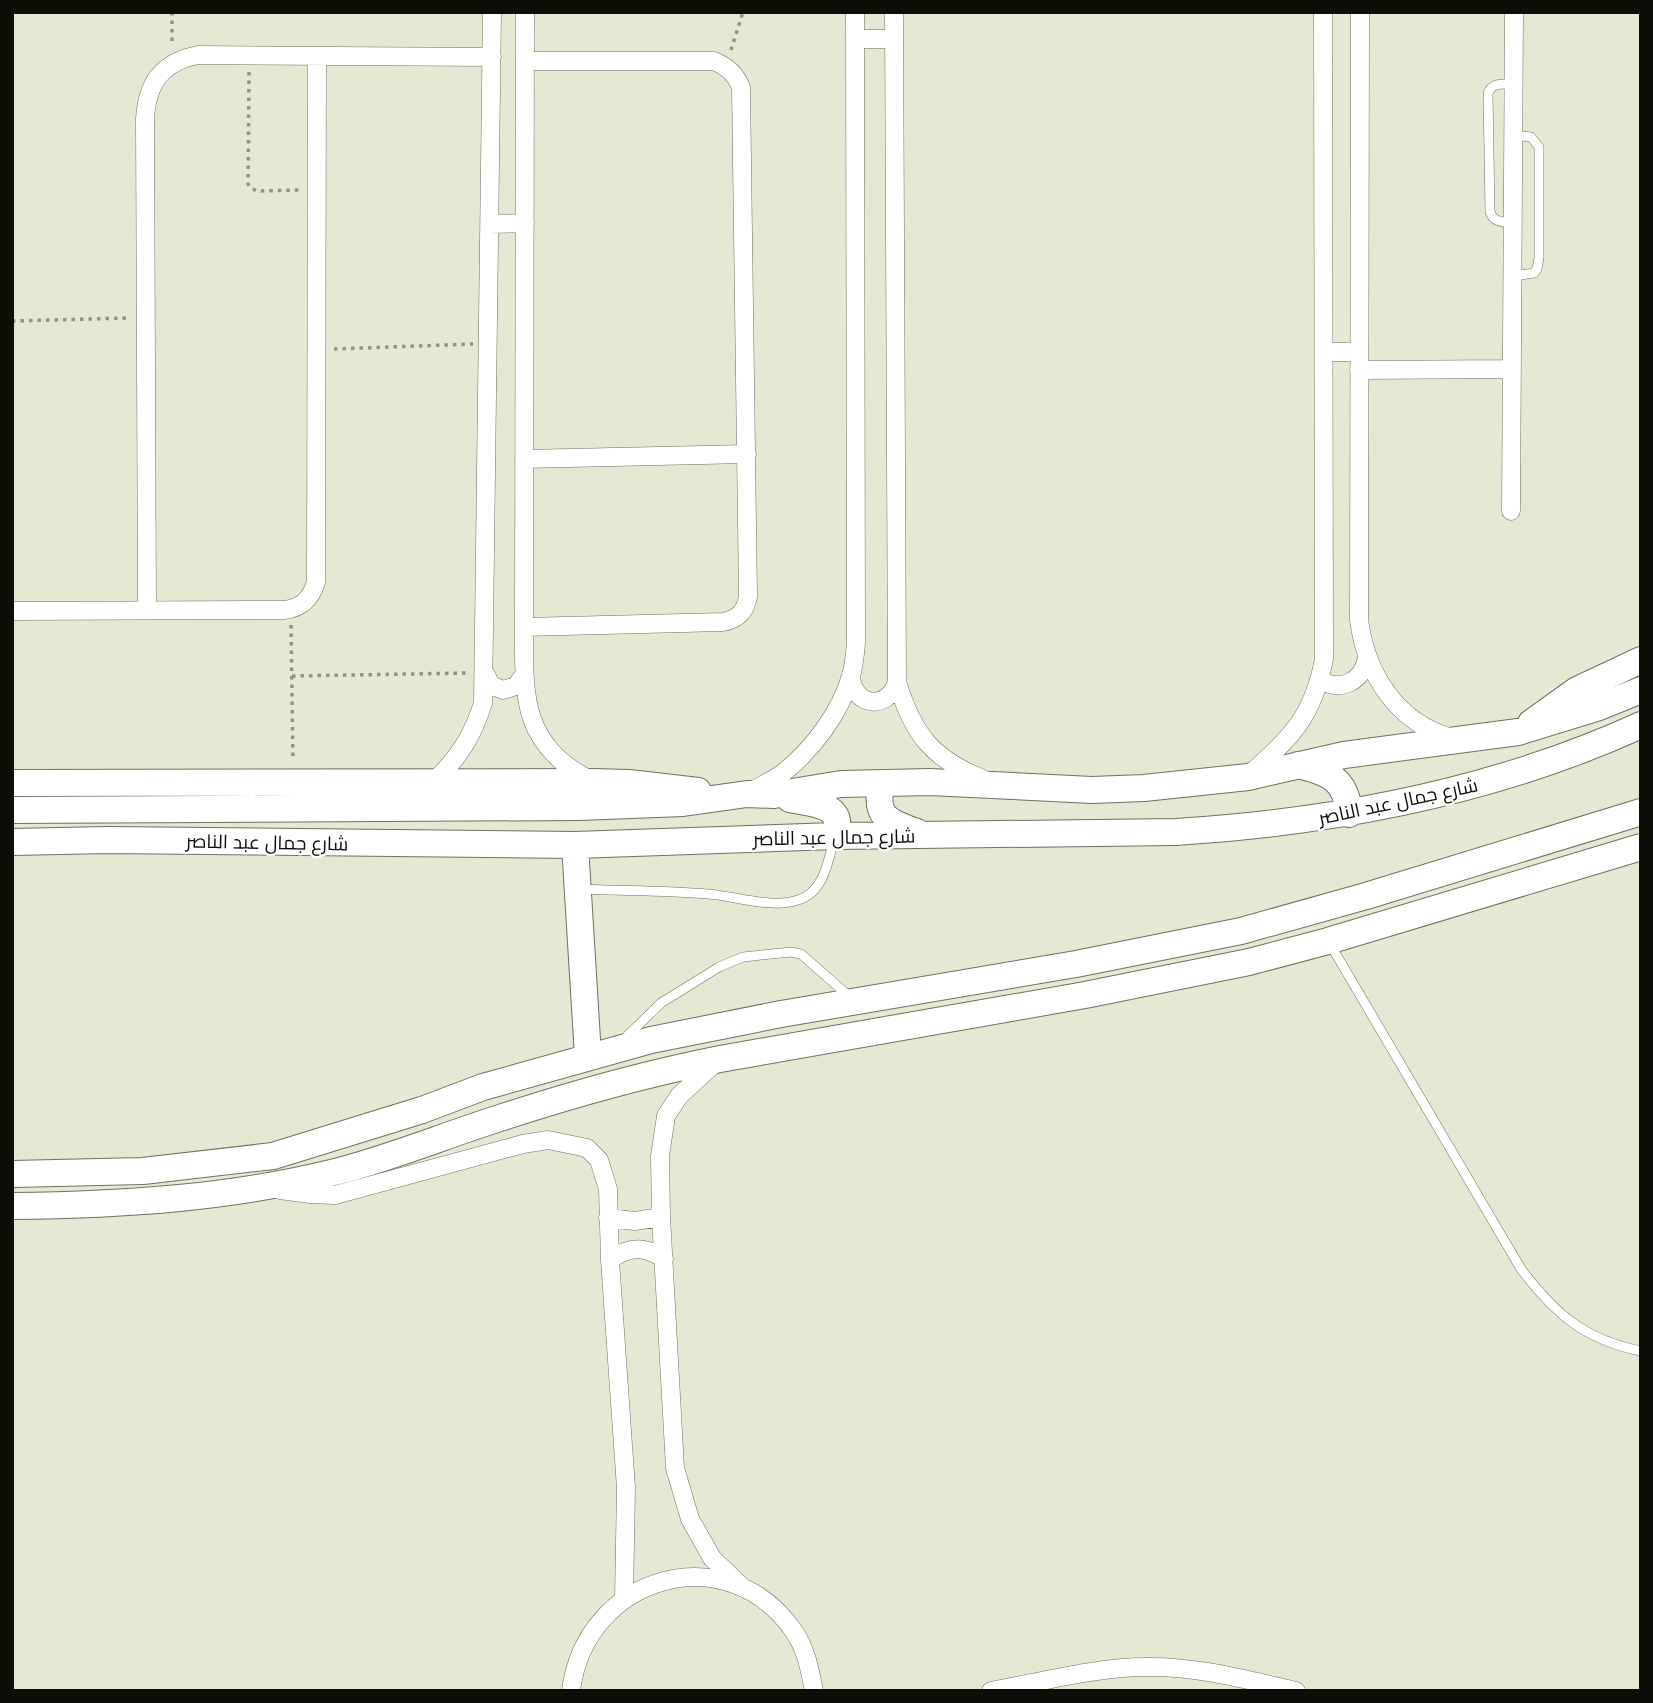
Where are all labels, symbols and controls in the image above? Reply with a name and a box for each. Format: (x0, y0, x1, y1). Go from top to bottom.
street label: شارع جمال عبد الناصر (1315, 772, 1480, 832)
street label: شارع جمال عبد الناصر (752, 824, 915, 852)
street label: شارع جمال عبد الناصر (185, 829, 348, 857)

